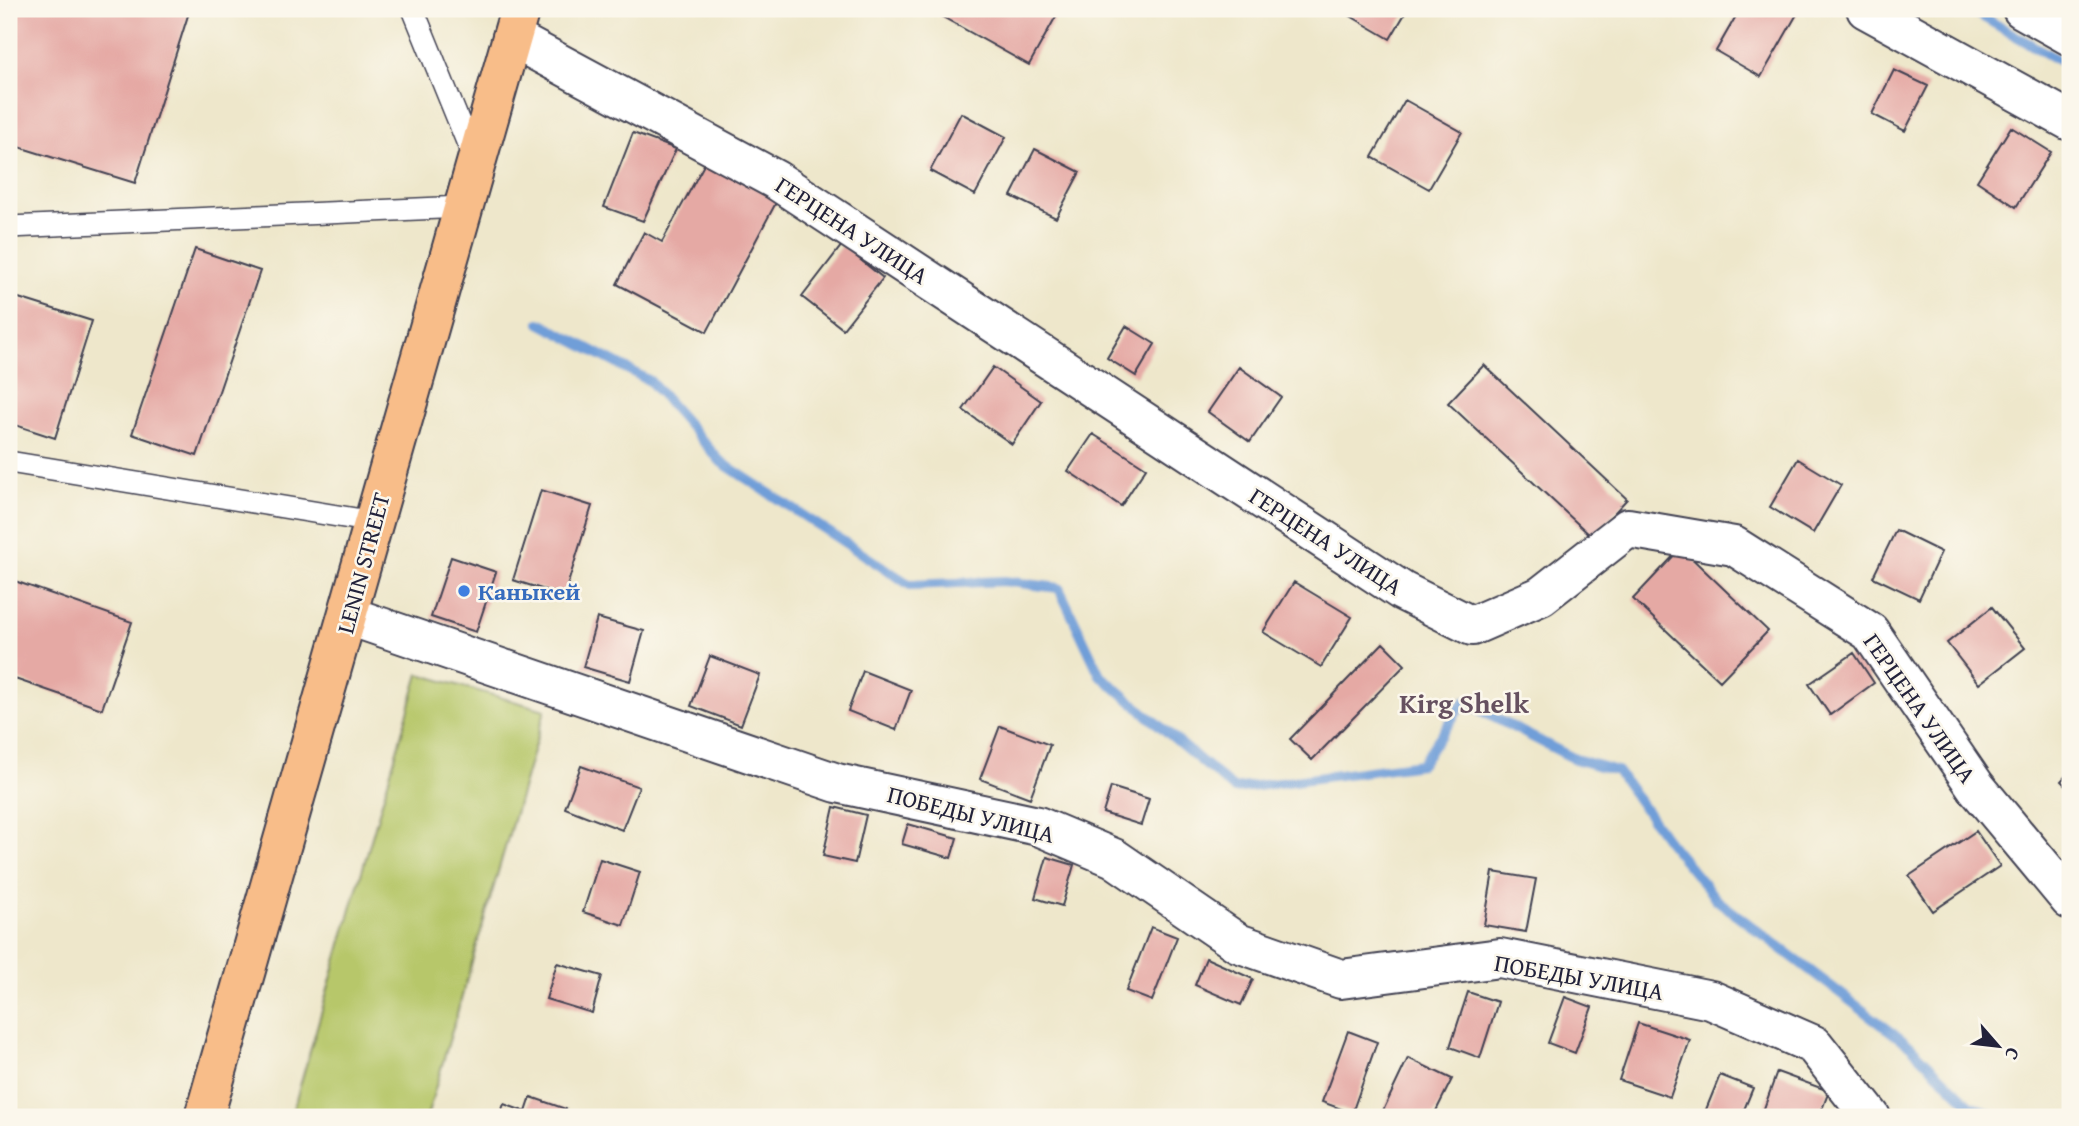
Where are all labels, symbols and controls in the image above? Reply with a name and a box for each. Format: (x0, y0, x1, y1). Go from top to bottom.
street label: ГЕРЦЕНА УЛИЦА (769, 167, 936, 293)
street label: ГЕРЦЕНА УЛИЦА (1243, 478, 1410, 604)
street label: LENIN STREET (327, 489, 399, 637)
place label: Каныкей (478, 574, 580, 609)
marker: Каныкей (456, 583, 472, 599)
street label: ГЕРЦЕНА УЛИЦА (1855, 626, 1985, 791)
district label: Kirg Shelk (1399, 682, 1530, 723)
street label: ПОБЕДЫ УЛИЦА (884, 776, 1059, 852)
street label: ПОБЕДЫ УЛИЦА (1492, 945, 1667, 1009)
north arrow (1964, 1010, 2034, 1080)
text: С (1998, 1043, 2028, 1066)

